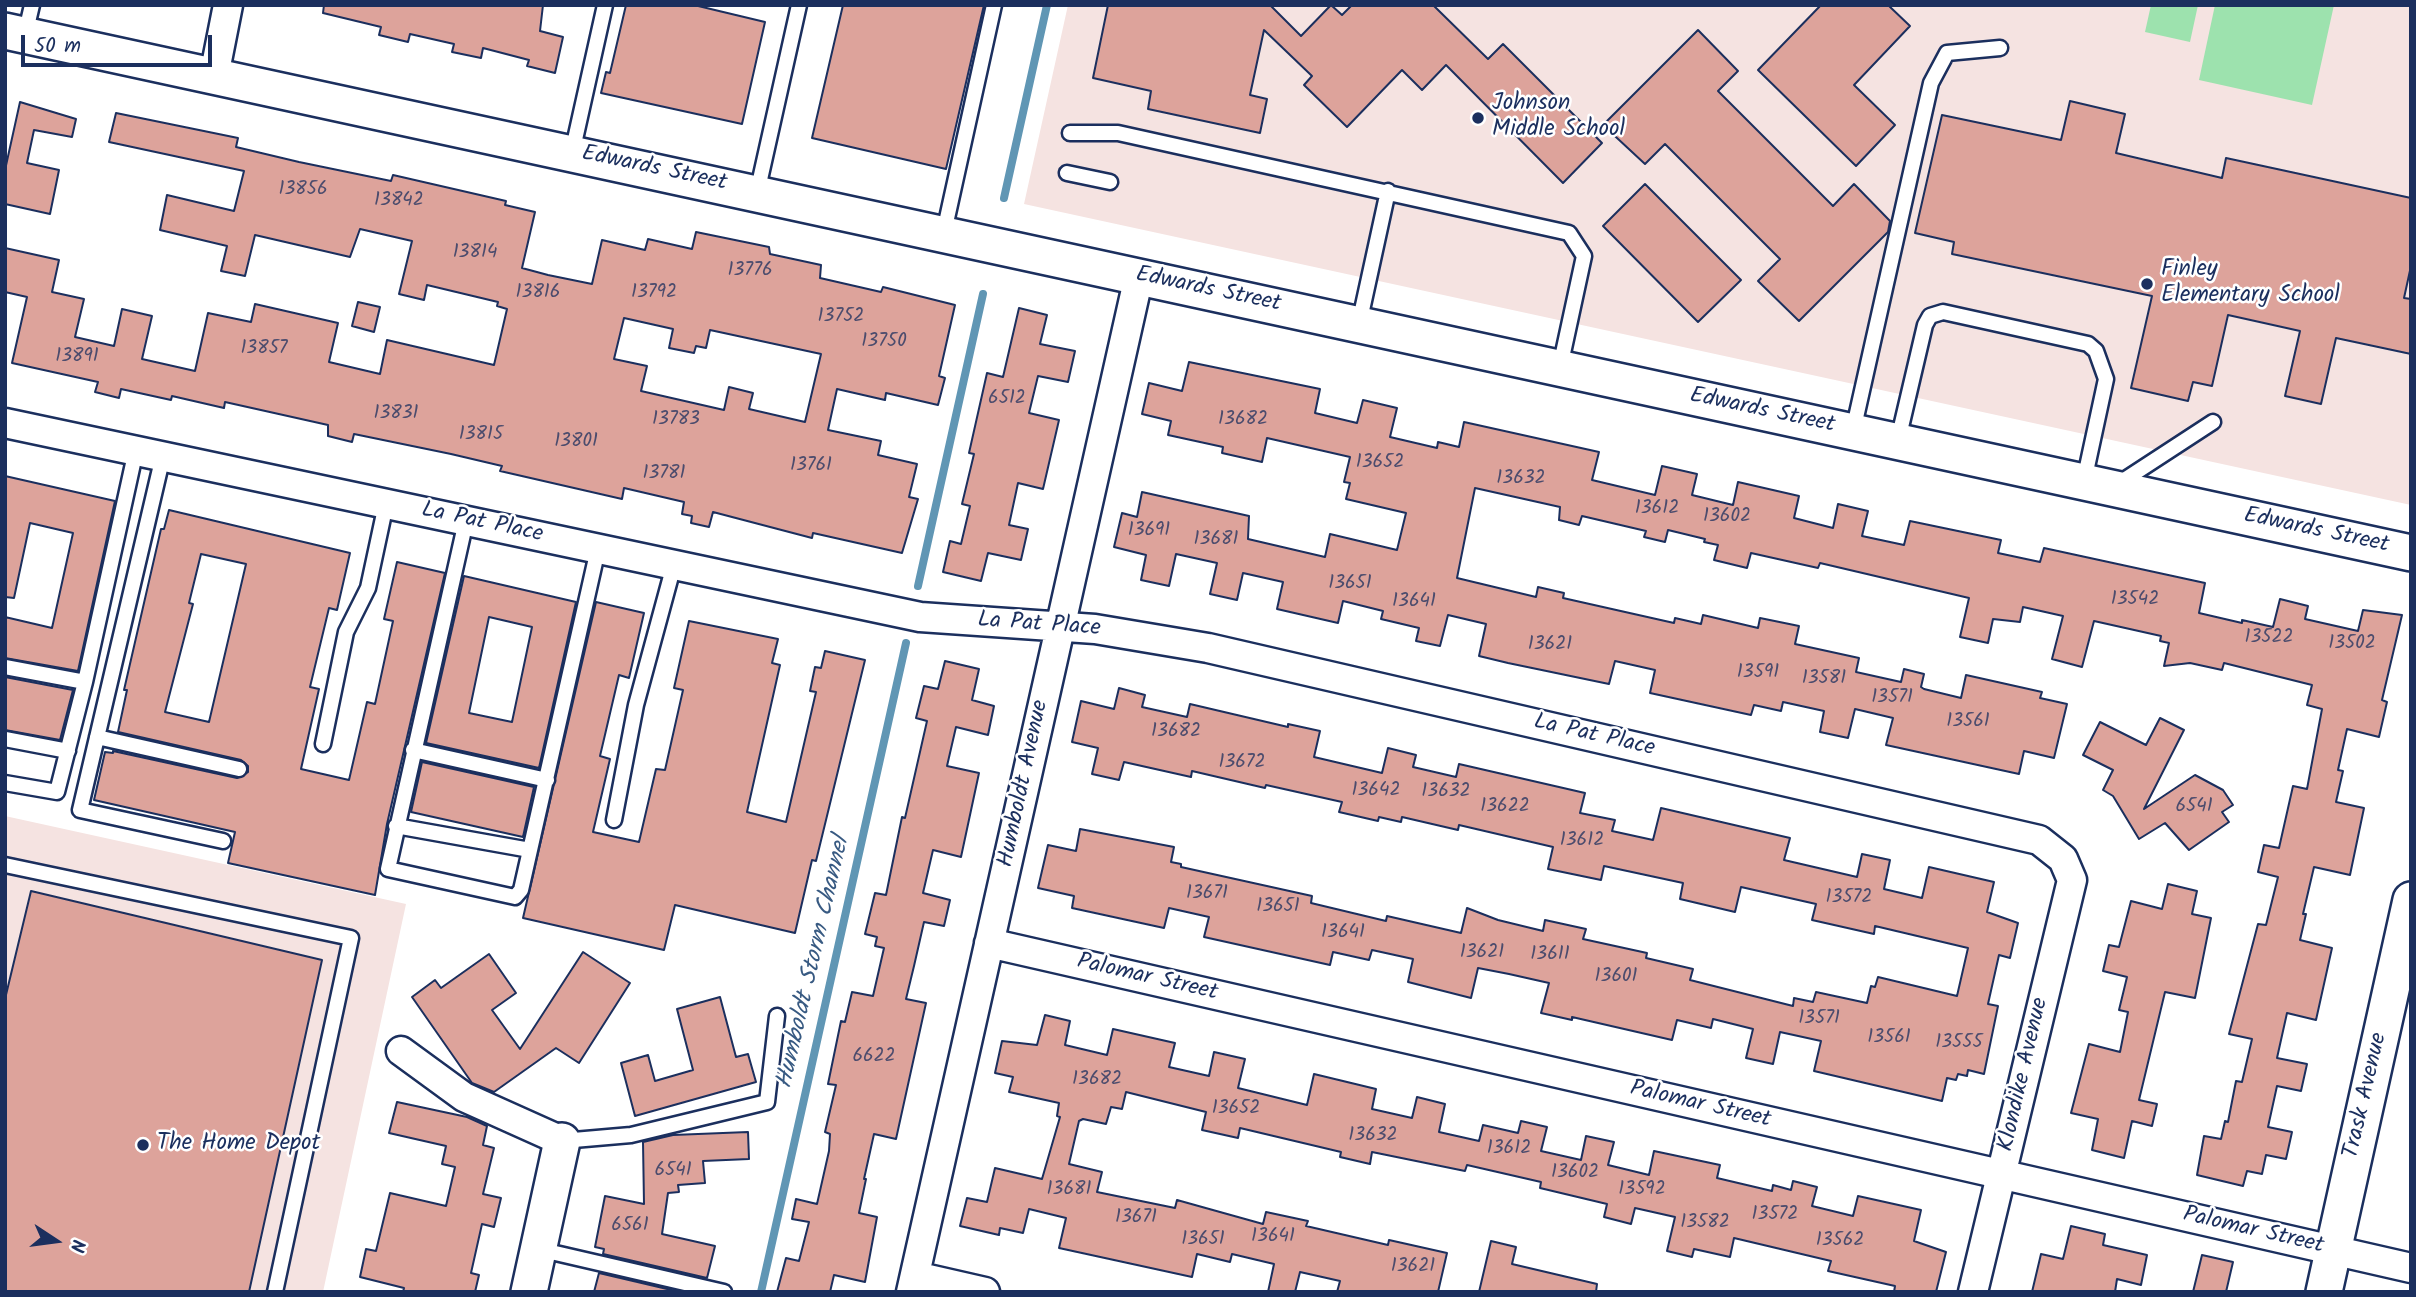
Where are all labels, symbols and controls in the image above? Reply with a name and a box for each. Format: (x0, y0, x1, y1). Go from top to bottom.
scale bar (24, 21, 215, 65)
text: 50 m (34, 30, 81, 63)
place label: Johnson Middle School (1492, 91, 1625, 145)
marker: Johnson Middle School (1470, 110, 1486, 126)
street label: Edwards Street (579, 141, 729, 199)
house number: 13856 (278, 180, 328, 202)
house number: 13842 (374, 191, 424, 213)
house number: 13814 (453, 243, 497, 265)
place label: Finley Elementary School (2161, 257, 2340, 311)
house number: 13776 (728, 261, 772, 283)
street label: Edwards Street (1133, 262, 1283, 320)
marker: Finley Elementary School (2139, 276, 2155, 292)
house number: 13816 (516, 283, 560, 305)
house number: 13792 (631, 283, 677, 305)
house number: 13752 (818, 307, 864, 329)
house number: 13750 (861, 332, 907, 354)
house number: 13857 (240, 339, 288, 361)
house number: 13891 (55, 347, 99, 369)
street label: Edwards Street (1687, 383, 1837, 441)
house number: 6512 (988, 389, 1026, 411)
house number: 13831 (373, 404, 419, 426)
house number: 13783 (652, 410, 700, 432)
house number: 13682 (1218, 410, 1268, 432)
house number: 13815 (459, 425, 503, 447)
house number: 13801 (554, 432, 598, 454)
house number: 13652 (1356, 453, 1404, 475)
house number: 13761 (790, 456, 832, 478)
house number: 13781 (643, 464, 685, 486)
house number: 13632 (1496, 469, 1546, 491)
street label: La Pat Place (419, 498, 545, 550)
house number: 13612 (1635, 499, 1679, 521)
street label: Edwards Street (2241, 503, 2391, 561)
house number: 13602 (1703, 507, 1751, 529)
house number: 13691 (1128, 521, 1170, 543)
house number: 13681 (1194, 530, 1238, 552)
house number: 13651 (1328, 574, 1372, 596)
house number: 13542 (2111, 590, 2159, 612)
house number: 13641 (1392, 592, 1436, 614)
street label: La Pat Place (976, 608, 1102, 644)
house number: 13522 (2244, 628, 2294, 650)
house number: 13502 (2328, 634, 2376, 656)
house number: 13621 (1528, 635, 1572, 657)
house number: 13591 (1737, 663, 1779, 685)
house number: 13581 (1802, 669, 1846, 691)
house number: 13571 (1871, 688, 1913, 710)
street label: Humboldt Avenue (994, 698, 1056, 870)
street label: La Pat Place (1531, 710, 1657, 764)
house number: 13561 (1946, 712, 1990, 734)
house number: 13682 (1151, 722, 1201, 744)
house number: 13672 (1218, 753, 1266, 775)
house number: 13642 (1352, 781, 1400, 803)
house number: 13632 (1421, 782, 1471, 804)
house number: 13622 (1480, 797, 1530, 819)
house number: 6541 (2175, 797, 2213, 819)
house number: 13612 (1560, 831, 1604, 853)
water label: Humboldt Storm Channel (772, 834, 858, 1092)
house number: 13671 (1186, 884, 1228, 906)
house number: 13572 (1826, 888, 1872, 910)
house number: 13651 (1256, 897, 1300, 919)
house number: 13641 (1321, 923, 1365, 945)
house number: 13621 (1460, 943, 1504, 965)
house number: 13611 (1530, 945, 1570, 967)
street label: Palomar Street (1074, 949, 1220, 1009)
house number: 13601 (1595, 967, 1637, 989)
street label: Klondike Avenue (1994, 995, 2056, 1155)
house number: 13571 (1798, 1009, 1840, 1031)
house number: 13561 (1867, 1028, 1911, 1050)
street label: Trask Avenue (2339, 1030, 2395, 1162)
house number: 13555 (1935, 1033, 1983, 1055)
house number: 6622 (852, 1047, 896, 1069)
house number: 13682 (1072, 1070, 1122, 1092)
street label: Palomar Street (1627, 1076, 1773, 1136)
house number: 13652 (1212, 1099, 1260, 1121)
house number: 13632 (1348, 1126, 1398, 1148)
place label: The Home Depot (157, 1131, 320, 1159)
marker: The Home Depot (135, 1137, 151, 1153)
house number: 13612 (1487, 1139, 1531, 1161)
house number: 6541 (654, 1161, 692, 1183)
house number: 13602 (1551, 1163, 1599, 1185)
house number: 13681 (1047, 1180, 1091, 1202)
house number: 13592 (1618, 1180, 1666, 1202)
street label: Palomar Street (2180, 1202, 2326, 1262)
house number: 13572 (1752, 1205, 1798, 1227)
north arrow (21, 1206, 91, 1276)
house number: 13671 (1115, 1208, 1157, 1230)
house number: 13582 (1680, 1213, 1730, 1235)
house number: 6561 (611, 1216, 649, 1238)
house number: 13641 (1251, 1227, 1295, 1249)
house number: 13651 (1181, 1230, 1225, 1252)
house number: 13562 (1816, 1231, 1864, 1253)
text: N (60, 1237, 92, 1255)
house number: 13621 (1391, 1257, 1435, 1279)

